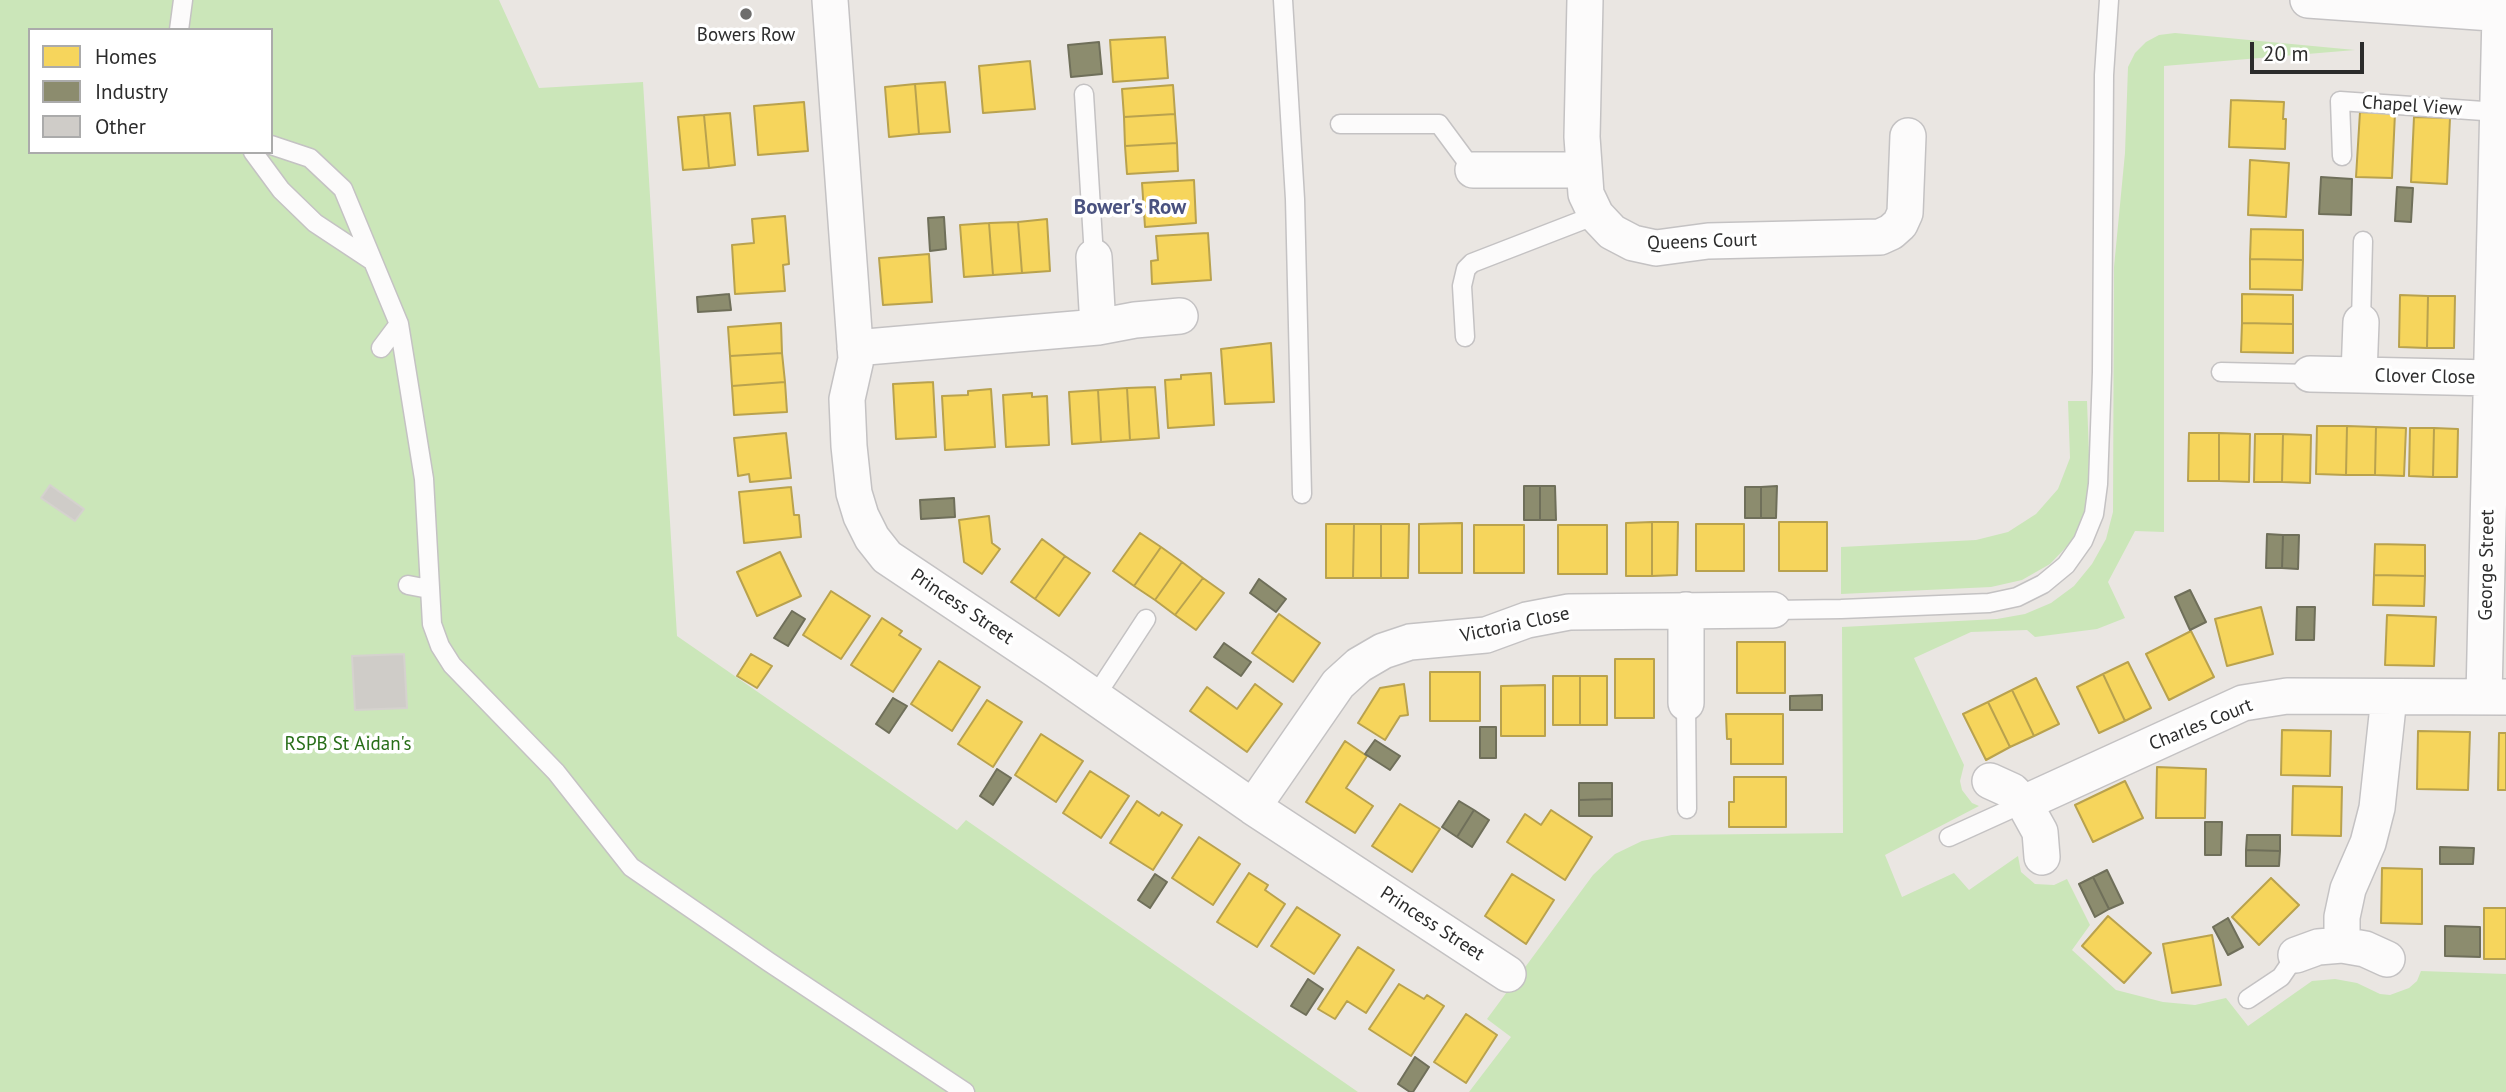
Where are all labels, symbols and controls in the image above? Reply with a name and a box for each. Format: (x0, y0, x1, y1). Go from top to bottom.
marker: Bowers Row (738, 6, 754, 22)
place label: Bowers Row (697, 25, 795, 47)
legend (28, 28, 273, 154)
scale bar (2254, 28, 2368, 72)
text: 20 m (2263, 40, 2309, 67)
text: Homes (95, 43, 157, 70)
text: Industry (95, 78, 168, 105)
street label: Chapel View (2361, 91, 2463, 121)
text: Other (95, 113, 146, 140)
district label: Bower's Row (1074, 195, 1186, 221)
street label: Queens Court (1647, 229, 1757, 255)
street label: Clover Close (2374, 365, 2476, 389)
street label: George Street (2475, 509, 2499, 621)
street label: Princess Street (906, 564, 1018, 650)
street label: Victoria Close (1458, 602, 1572, 648)
street label: Charles Court (2146, 694, 2256, 756)
park label: RSPB St Aidan's (285, 734, 411, 756)
street label: Princess Street (1376, 882, 1488, 966)

